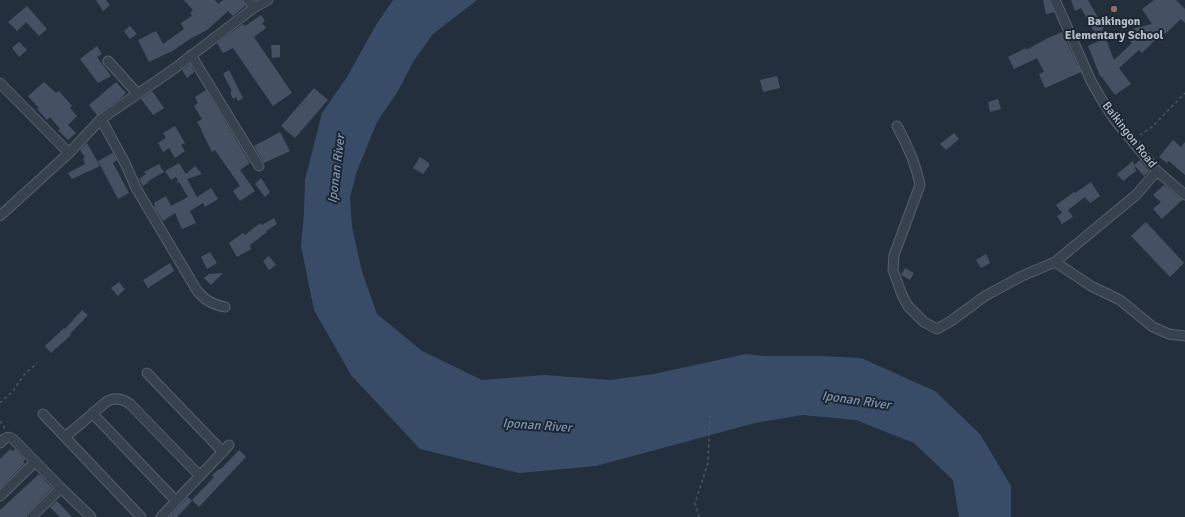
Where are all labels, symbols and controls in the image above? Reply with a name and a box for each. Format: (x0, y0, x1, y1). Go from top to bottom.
marker: Baikingon Elementary School (1109, 4, 1119, 14)
place label: Baikingon Elementary School (1065, 15, 1163, 43)
street label: Baikingon Road (1099, 99, 1159, 171)
water label: Iponan River (325, 134, 349, 204)
water label: Iponan River (821, 388, 891, 414)
water label: Iponan River (502, 416, 572, 436)

